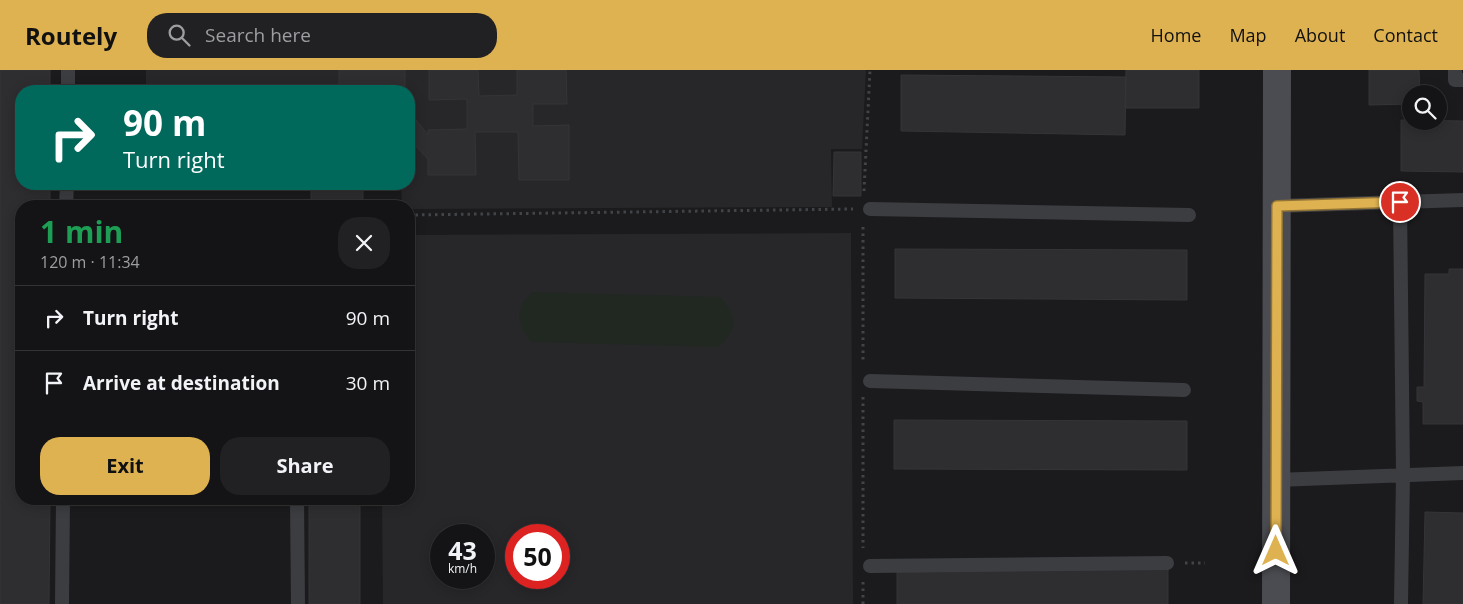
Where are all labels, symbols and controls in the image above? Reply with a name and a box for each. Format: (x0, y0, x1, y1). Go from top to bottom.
search box (147, 13, 497, 58)
text: Routely (25, 19, 117, 52)
icon: search (165, 21, 193, 49)
text: Search here (205, 22, 311, 48)
text: Home (1151, 23, 1201, 47)
text: Map (1229, 23, 1267, 47)
text: About (1295, 23, 1345, 47)
text: Contact (1373, 23, 1438, 47)
map controls (1402, 85, 1447, 130)
button: search (1402, 85, 1447, 130)
text: 90 m (123, 99, 206, 146)
icon: right (40, 105, 105, 170)
text: Turn right (123, 144, 225, 174)
pin (1379, 181, 1421, 223)
icon: arrive (1386, 188, 1414, 216)
text: 1 min (40, 211, 123, 252)
button: close (338, 217, 390, 269)
text: 120 m · 11:34 (40, 251, 140, 273)
icon: right (40, 304, 68, 332)
text: Turn right (83, 305, 178, 331)
text: 90 m (346, 305, 390, 331)
icon: arrive (40, 369, 68, 397)
text: Arrive at destination (83, 370, 280, 396)
text: 30 m (346, 370, 390, 396)
button: Exit (40, 437, 210, 495)
button: Share (220, 437, 390, 495)
speed limit sign: 50 (505, 524, 570, 589)
position arrow (1249, 524, 1301, 576)
text: 43 (448, 533, 477, 567)
text: km/h (448, 560, 477, 577)

